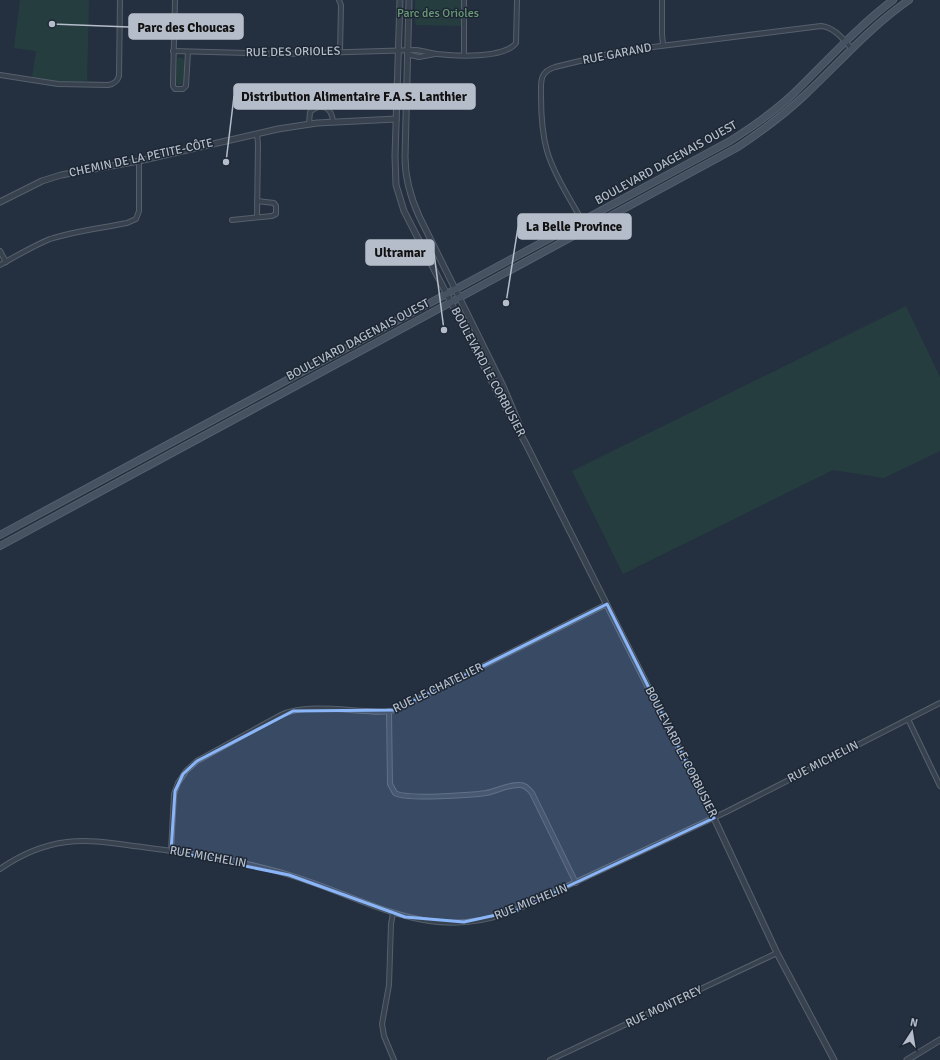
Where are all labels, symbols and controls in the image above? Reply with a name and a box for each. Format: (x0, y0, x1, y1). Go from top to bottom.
park label: Parc des Orioles (397, 6, 479, 21)
callout: Parc des Choucas (129, 14, 243, 39)
text: Parc des Choucas (137, 20, 235, 36)
street label: RUE GARAND (581, 40, 653, 68)
street label: RUE DES ORIOLES (246, 44, 341, 60)
callout: Distribution Alimentaire F.A.S. Lanthier (234, 84, 475, 109)
text: Distribution Alimentaire F.A.S. Lanthier (241, 89, 468, 105)
street label: BOULEVARD DAGENAIS OUEST (592, 118, 740, 208)
street label: CHEMIN DE LA PETITE-CÔTE (68, 135, 215, 181)
callout: La Belle Province (518, 214, 631, 239)
text: La Belle Province (526, 219, 623, 235)
callout: Ultramar (366, 240, 434, 265)
text: Ultramar (374, 245, 427, 261)
street label: BOULEVARD DAGENAIS OUEST (284, 296, 432, 384)
street label: BOULEVARD LE CORBUSIER (447, 305, 529, 439)
street label: RUE LE CHATELIER (390, 660, 486, 716)
street label: BOULEVARD LE CORBUSIER (641, 684, 721, 820)
street label: RUE MICHELIN (785, 738, 861, 786)
street label: RUE MICHELIN (168, 843, 248, 871)
street label: RUE MICHELIN (492, 881, 570, 923)
street label: RUE MONTEREY (623, 983, 705, 1031)
north arrow (892, 1012, 932, 1052)
text: N (909, 1016, 919, 1030)

